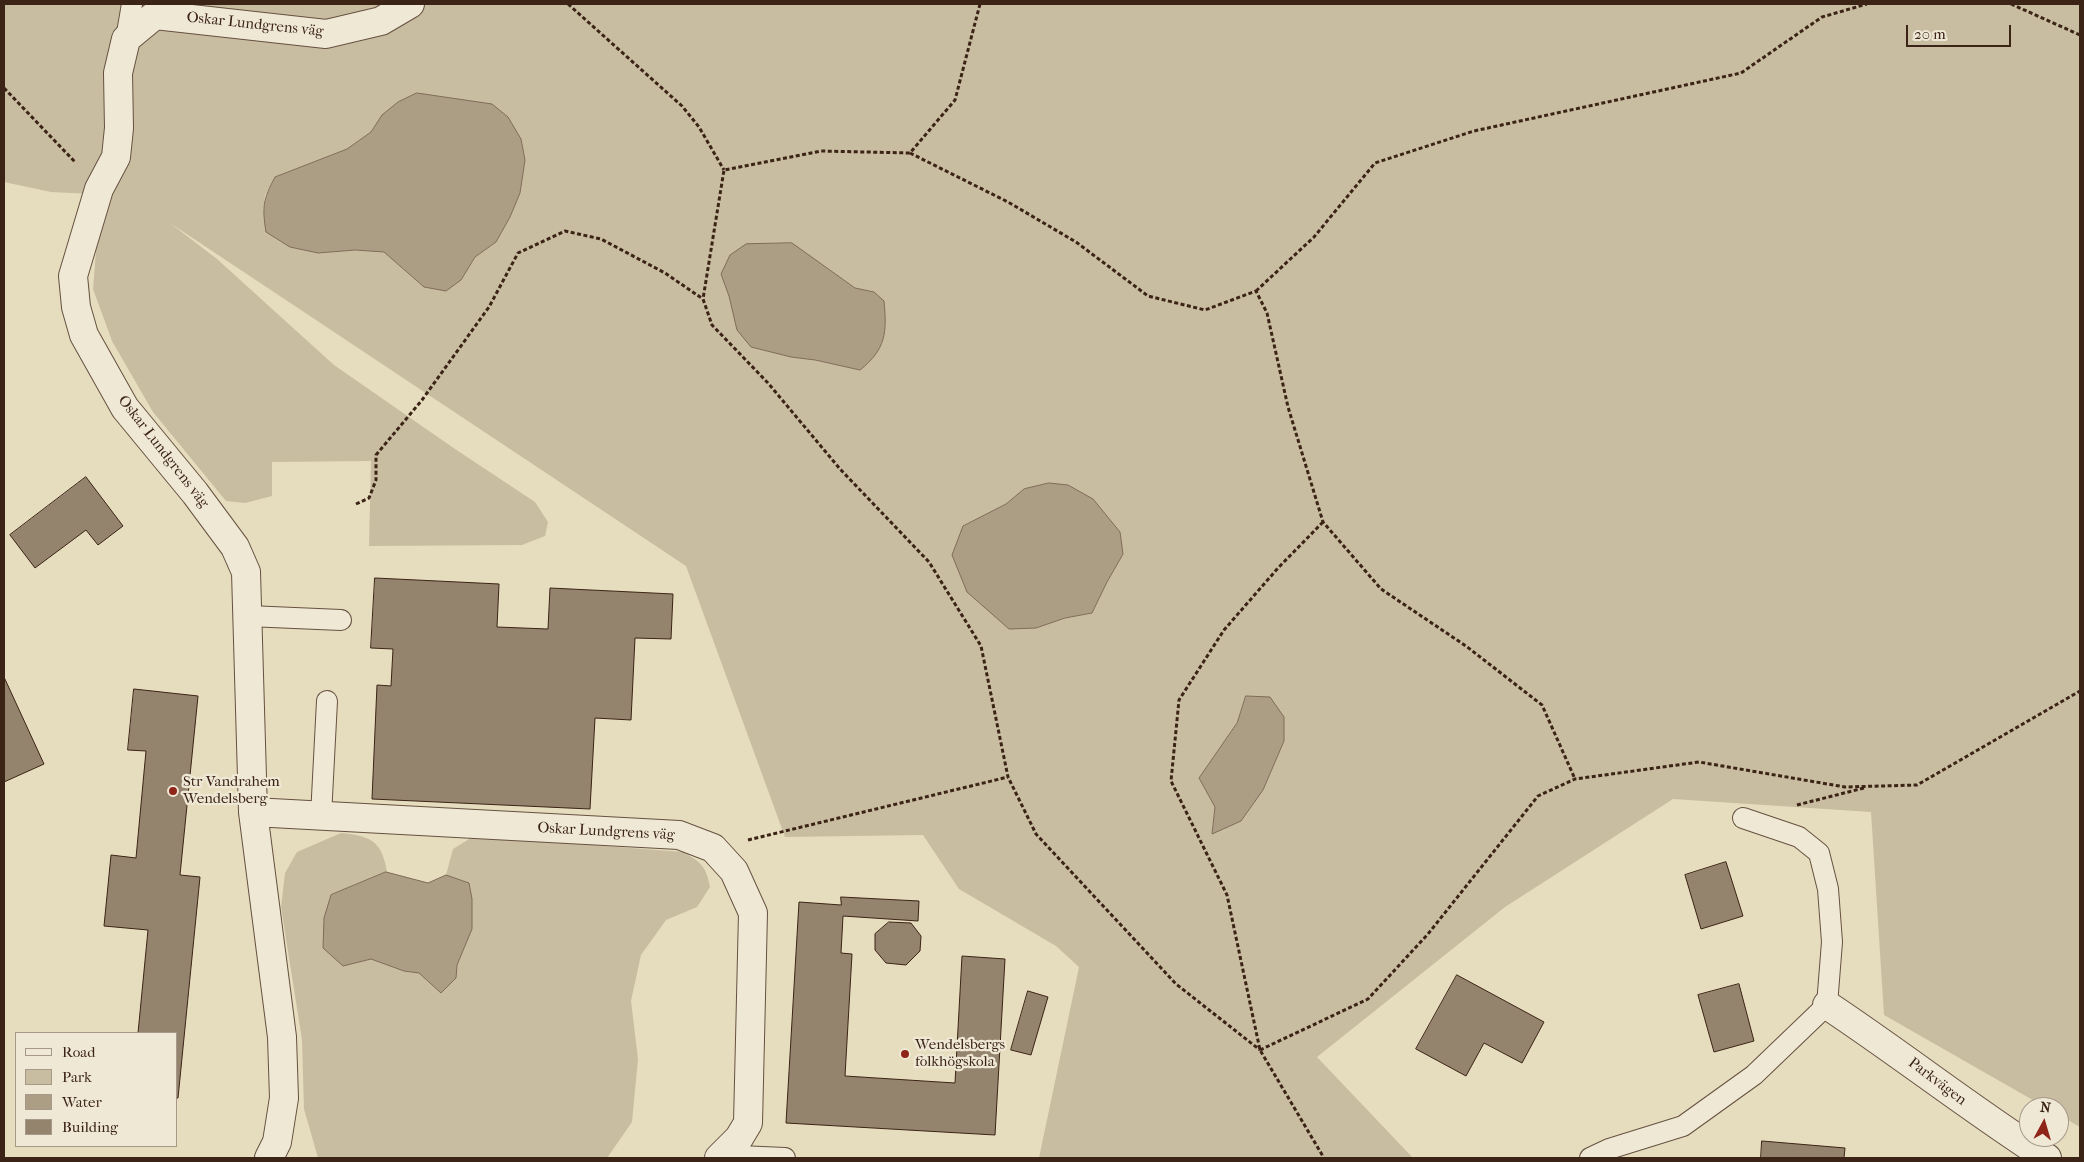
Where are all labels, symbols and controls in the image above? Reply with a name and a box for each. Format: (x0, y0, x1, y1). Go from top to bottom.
street label: Oskar Lundgrens väg (186, 9, 324, 41)
scale bar (1909, 15, 2014, 47)
text: 20 m (1914, 25, 1946, 43)
street label: Oskar Lundgrens väg (114, 392, 212, 512)
place label: Str Vandrahem Wendelsberg (183, 773, 280, 808)
marker: Str Vandrahem Wendelsberg (167, 785, 179, 797)
street label: Oskar Lundgrens väg (537, 819, 675, 845)
legend (15, 1032, 178, 1147)
place label: Wendelsbergs folkhögskola (915, 1036, 1005, 1071)
text: Road (62, 1043, 95, 1061)
marker: Wendelsbergs folkhögskola (899, 1048, 911, 1060)
street label: Parkvägen (1904, 1054, 1970, 1110)
text: Park (62, 1068, 92, 1086)
text: Water (62, 1093, 102, 1111)
north arrow (2019, 1097, 2069, 1147)
text: N (2039, 1099, 2052, 1117)
text: Building (62, 1118, 118, 1136)

